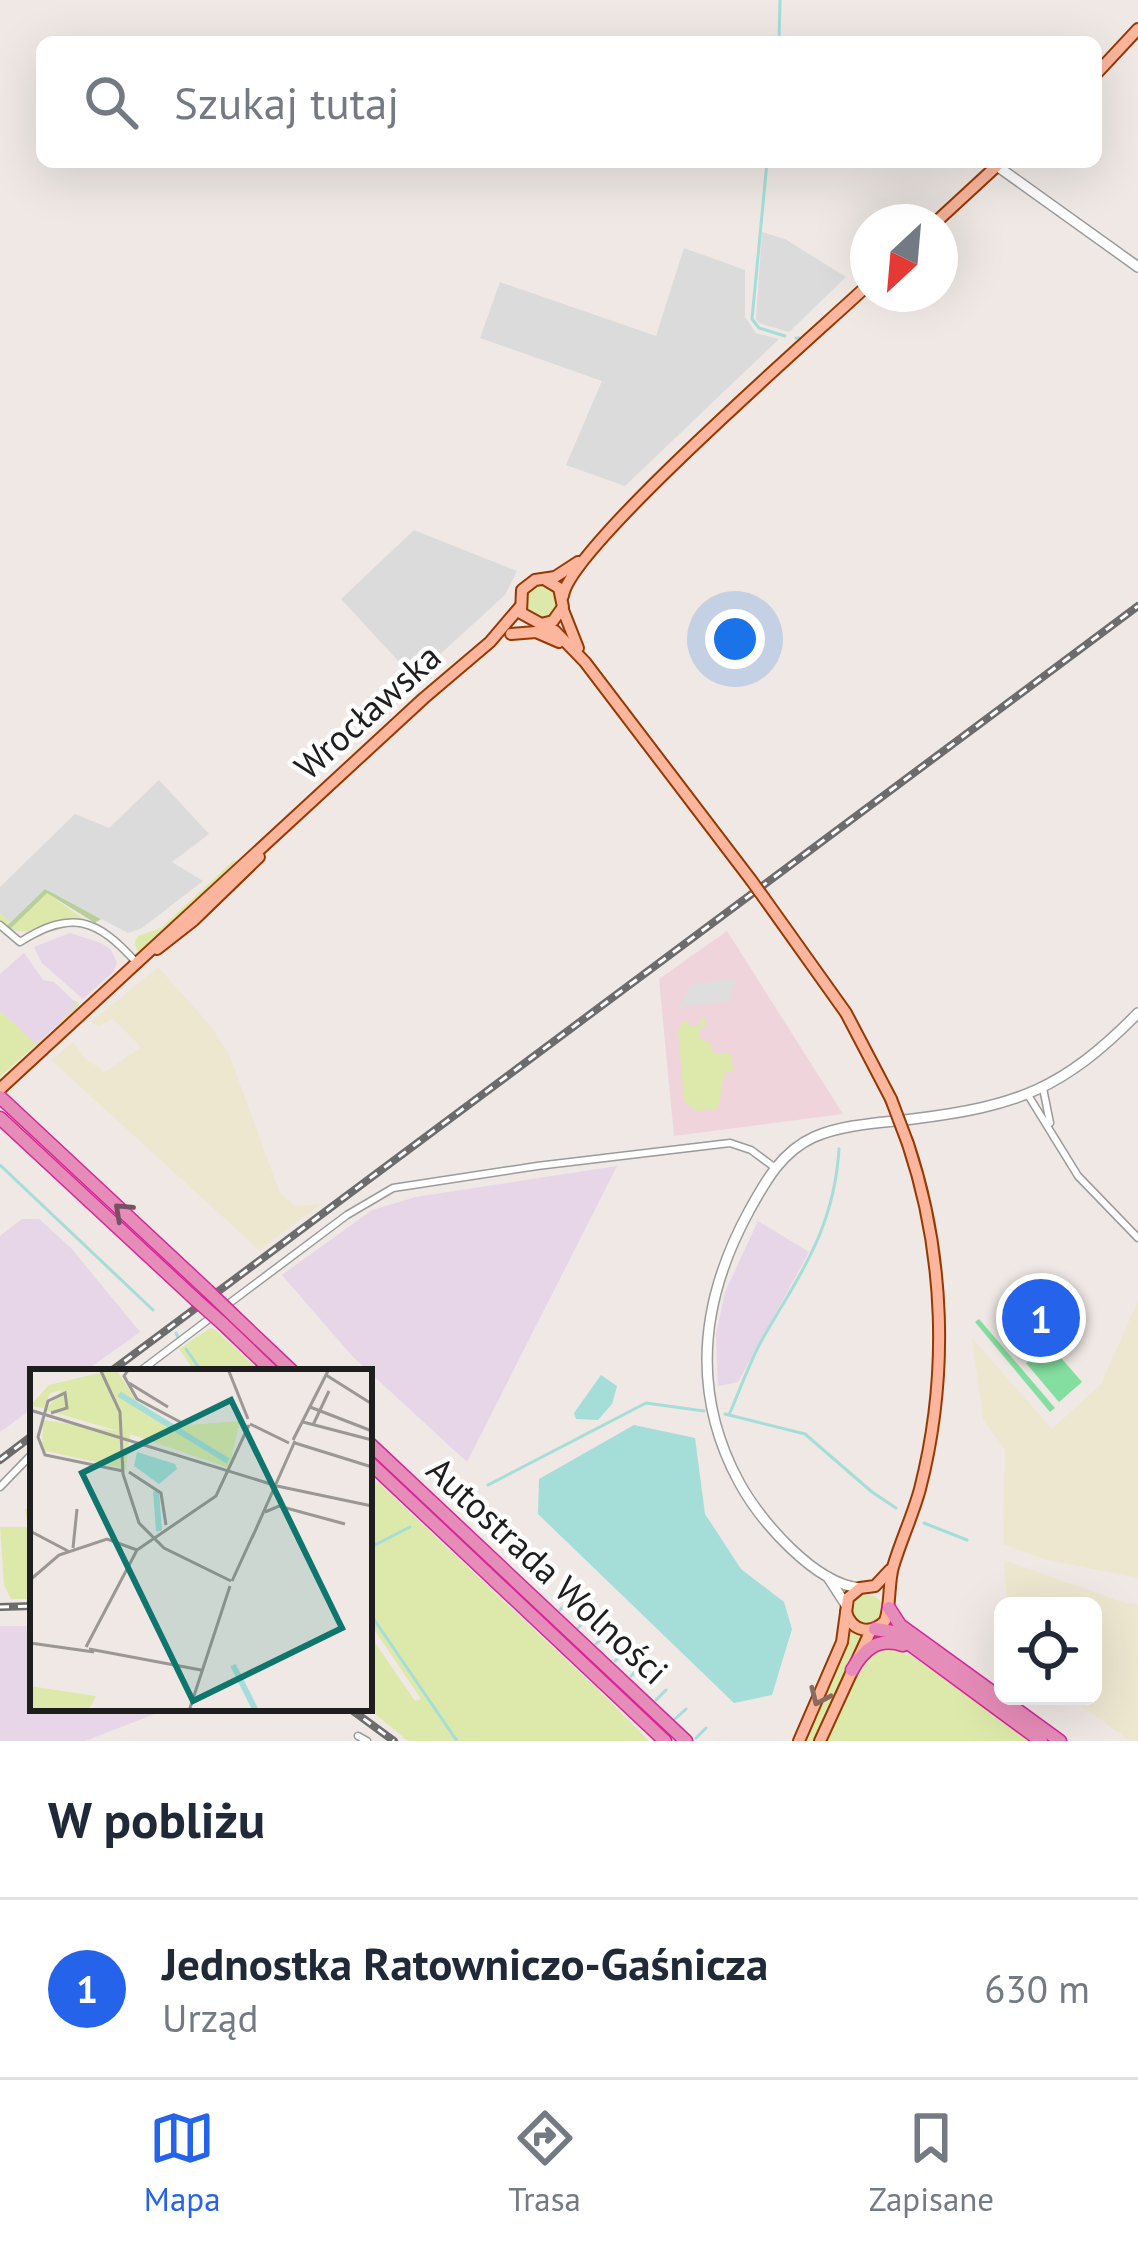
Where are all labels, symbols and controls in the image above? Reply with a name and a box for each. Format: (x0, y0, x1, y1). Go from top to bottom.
search box (36, 36, 1102, 168)
icon: search (78, 69, 144, 135)
text: Szukaj tutaj (174, 73, 399, 131)
north arrow (850, 204, 958, 312)
your location (705, 609, 765, 669)
street label: Wrocławska (284, 633, 450, 789)
one-way arrow (115, 1203, 136, 1225)
pin: 1 (1002, 1273, 1080, 1363)
inset map (30, 1369, 372, 1711)
street label: Autostrada Wolności (417, 1446, 679, 1694)
map controls (994, 1597, 1102, 1705)
button: locate (994, 1597, 1102, 1705)
one-way arrow (809, 1684, 833, 1706)
text: W pobliżu (48, 1786, 265, 1852)
text: Jednostka Ratowniczo-Gaśnicza (162, 1934, 768, 1992)
text: 1 (76, 1963, 98, 2014)
text: 630 m (984, 1963, 1090, 2014)
text: Urząd (162, 1992, 258, 2043)
tab: Mapa (144, 2105, 221, 2220)
tab: Trasa (508, 2105, 581, 2220)
tab: Zapisane (869, 2105, 994, 2220)

